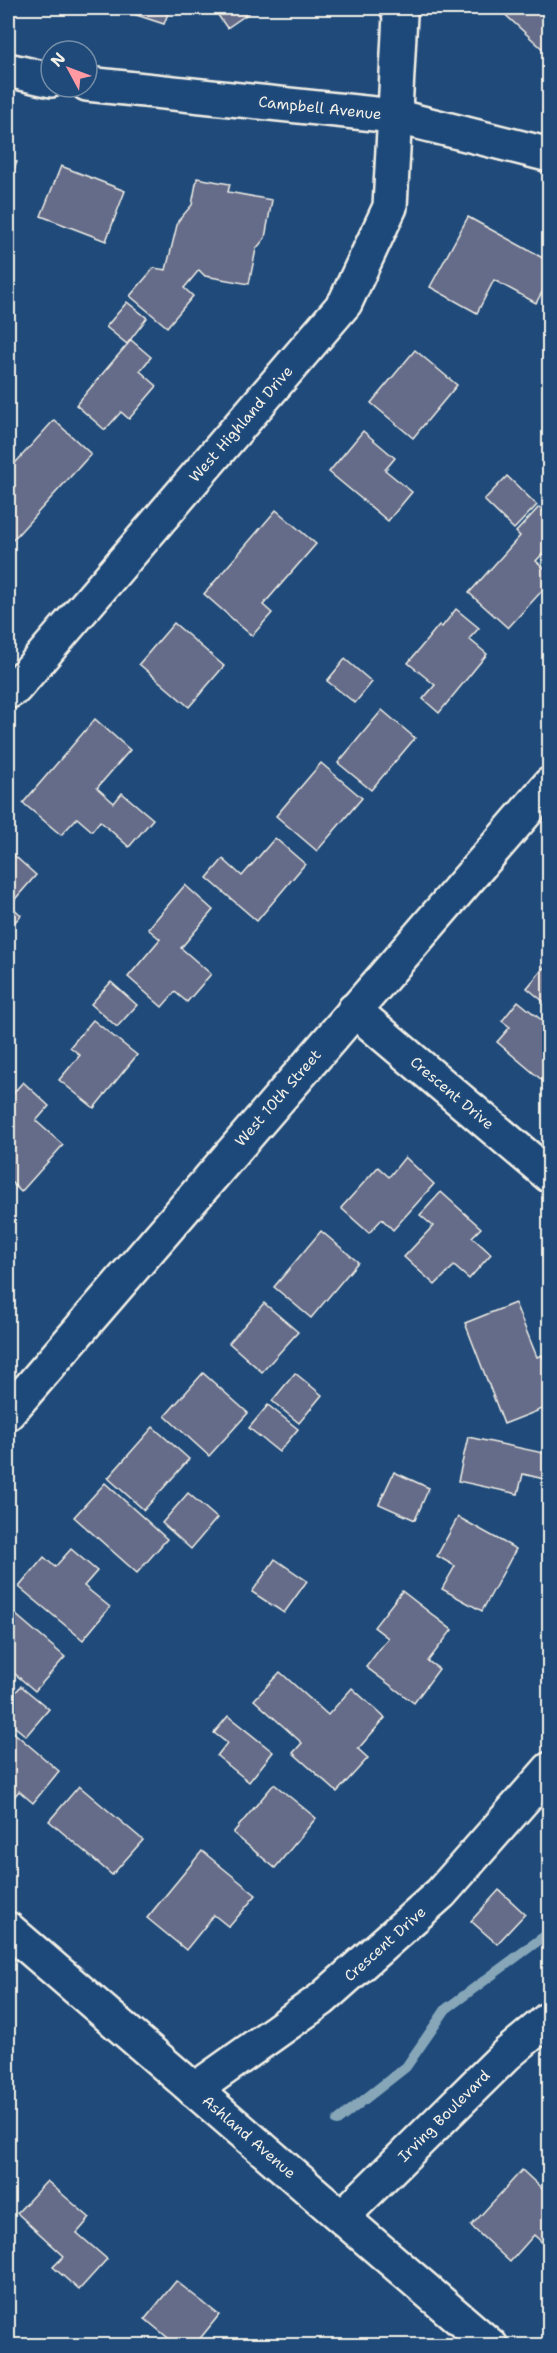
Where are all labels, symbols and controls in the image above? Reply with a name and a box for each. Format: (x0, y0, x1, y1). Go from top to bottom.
north arrow (39, 39, 99, 99)
text: N (46, 48, 70, 71)
street label: Campbell Avenue (257, 92, 383, 124)
street label: West Highland Drive (185, 361, 297, 487)
street label: West 10th Street (230, 1045, 326, 1151)
street label: Crescent Drive (406, 1052, 498, 1134)
street label: Crescent Drive (340, 1902, 430, 1986)
street label: Irving Boulevard (394, 2065, 495, 2166)
street label: Ashland Avenue (198, 2091, 300, 2183)

